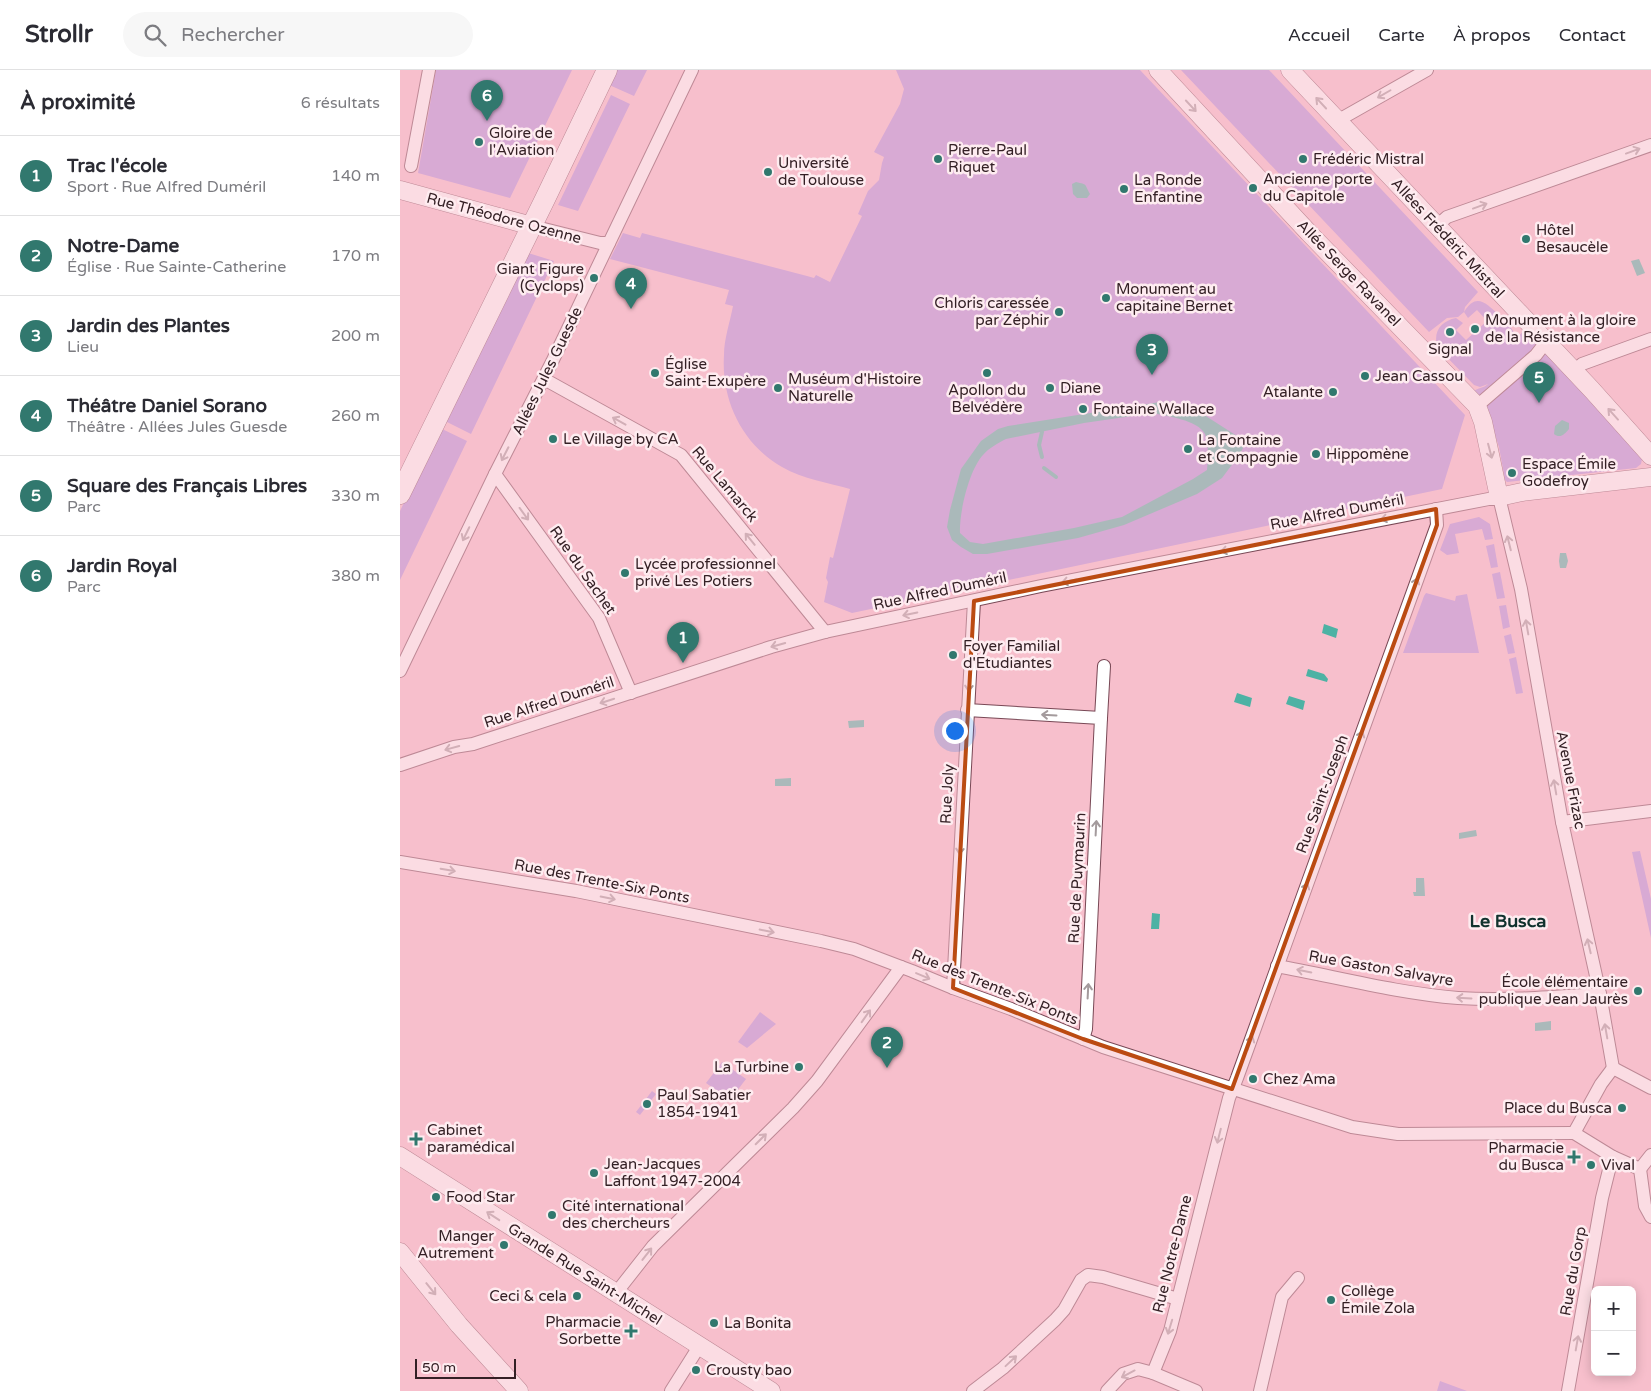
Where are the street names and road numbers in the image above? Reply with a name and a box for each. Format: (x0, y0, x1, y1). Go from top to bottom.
street label: Allées Frédéric Mistral (1388, 174, 1508, 302)
street label: Rue Théodore Ozenne (425, 189, 583, 247)
street label: Allée Serge Ravanel (1293, 216, 1405, 330)
street label: Allées Jules Guesde (508, 304, 586, 438)
street label: Rue Lamarck (688, 443, 762, 525)
street label: Rue Alfred Duméril (1269, 490, 1405, 534)
street label: Rue du Sachet (546, 522, 620, 618)
street label: Rue Alfred Duméril (872, 568, 1008, 614)
street label: Rue Alfred Duméril (482, 672, 616, 732)
street label: Avenue Frizac (1553, 729, 1589, 831)
street label: Rue Saint-Joseph (1292, 732, 1352, 856)
street label: Rue Joly (936, 764, 958, 824)
street label: Rue de Puymaurin (1065, 812, 1089, 944)
street label: Rue des Trente-Six Ponts (513, 855, 691, 907)
street label: Rue des Trente-Six Ponts (909, 945, 1081, 1029)
street label: Rue Gaston Salvayre (1307, 946, 1455, 990)
street label: Rue Notre-Dame (1149, 1193, 1195, 1315)
street label: Grande Rue Saint-Michel (505, 1219, 665, 1329)
street label: Rue du Gorp (1556, 1225, 1590, 1317)

